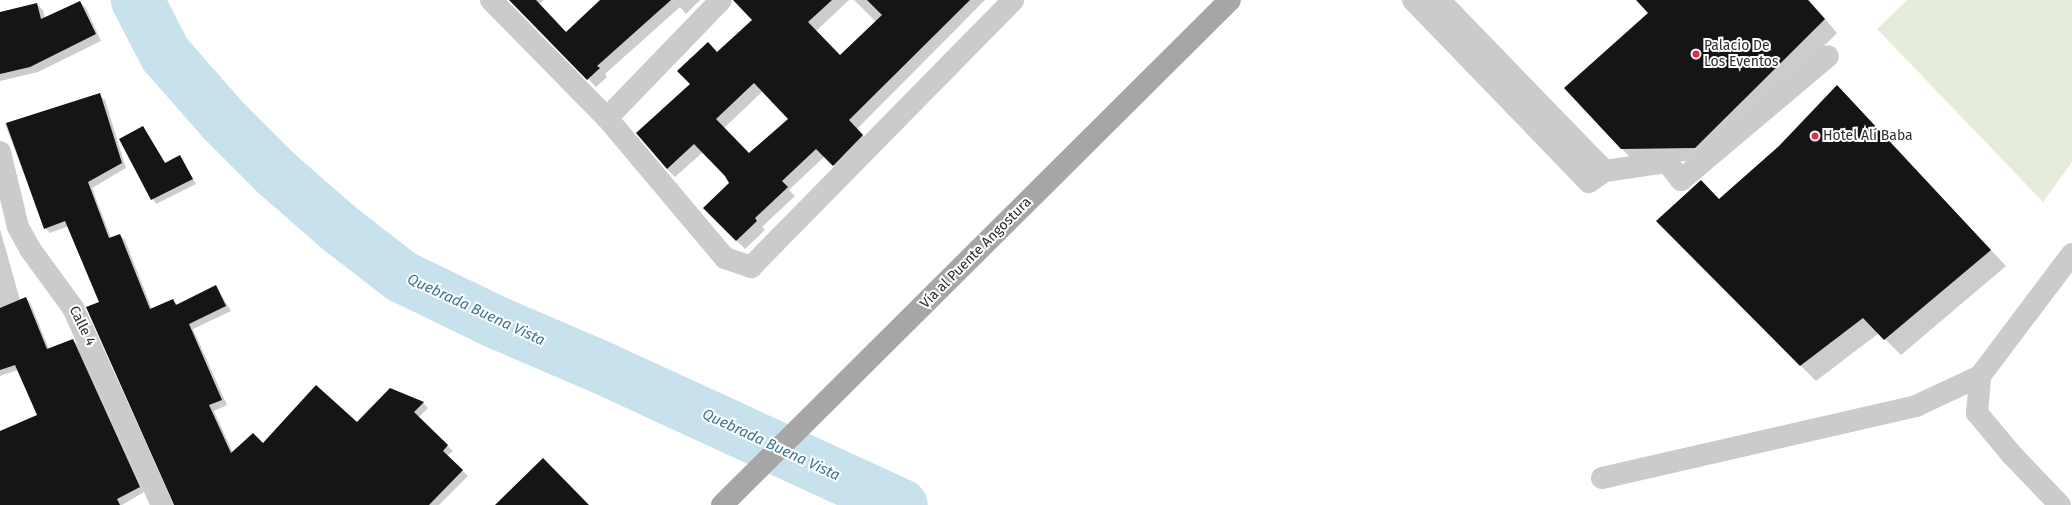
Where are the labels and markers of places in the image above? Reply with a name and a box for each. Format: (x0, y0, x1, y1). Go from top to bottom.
place label: Palacio De Los Eventos (1704, 38, 1778, 70)
marker: Palacio De Los Eventos (1691, 49, 1701, 59)
place label: Hotel Alí Baba (1823, 128, 1913, 144)
marker: Hotel Alí Baba (1810, 131, 1820, 141)

